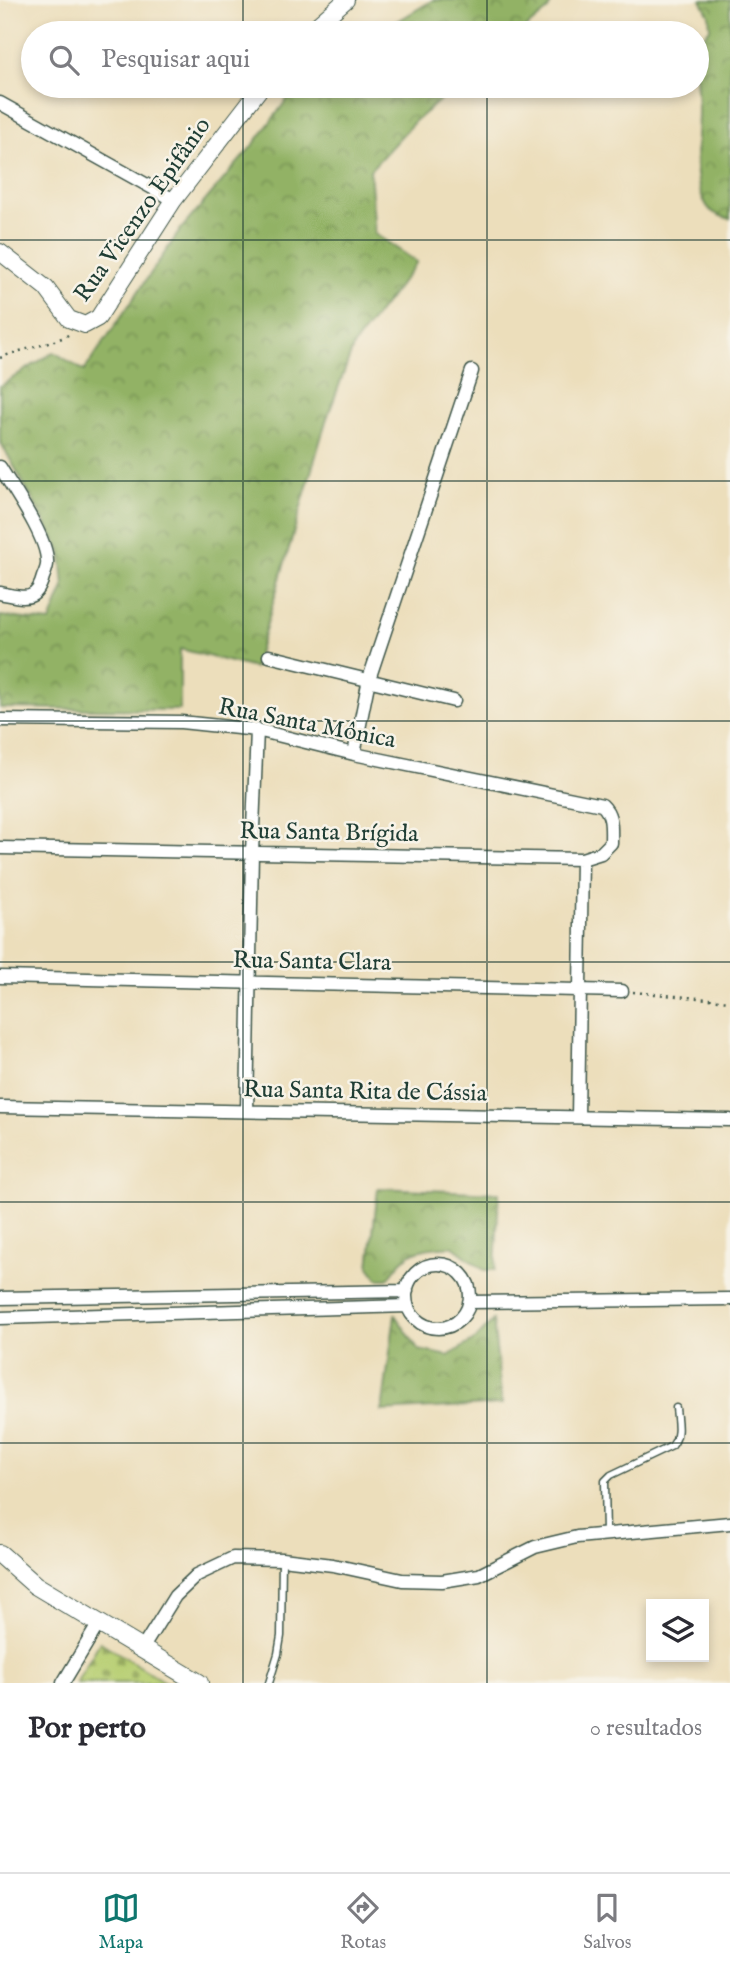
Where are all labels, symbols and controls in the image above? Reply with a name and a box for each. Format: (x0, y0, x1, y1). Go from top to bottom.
search box (21, 21, 709, 98)
icon: search (45, 41, 83, 79)
text: Pesquisar aqui (101, 43, 250, 76)
street label: Rua Vicenzo Epifânio (68, 112, 218, 308)
street label: Rua Santa Mônica (216, 692, 399, 757)
street label: Rua Santa Brígida (239, 816, 419, 850)
street label: Rua Santa Clara (232, 945, 392, 979)
street label: Rua Santa Rita de Cássia (243, 1074, 488, 1110)
map controls (646, 1599, 709, 1662)
button: layers (646, 1599, 709, 1662)
text: Por perto (28, 1710, 146, 1748)
text: 0 resultados (590, 1714, 702, 1743)
tab: Mapa (99, 1889, 143, 1955)
tab: Rotas (340, 1889, 386, 1955)
tab: Salvos (583, 1889, 631, 1955)

